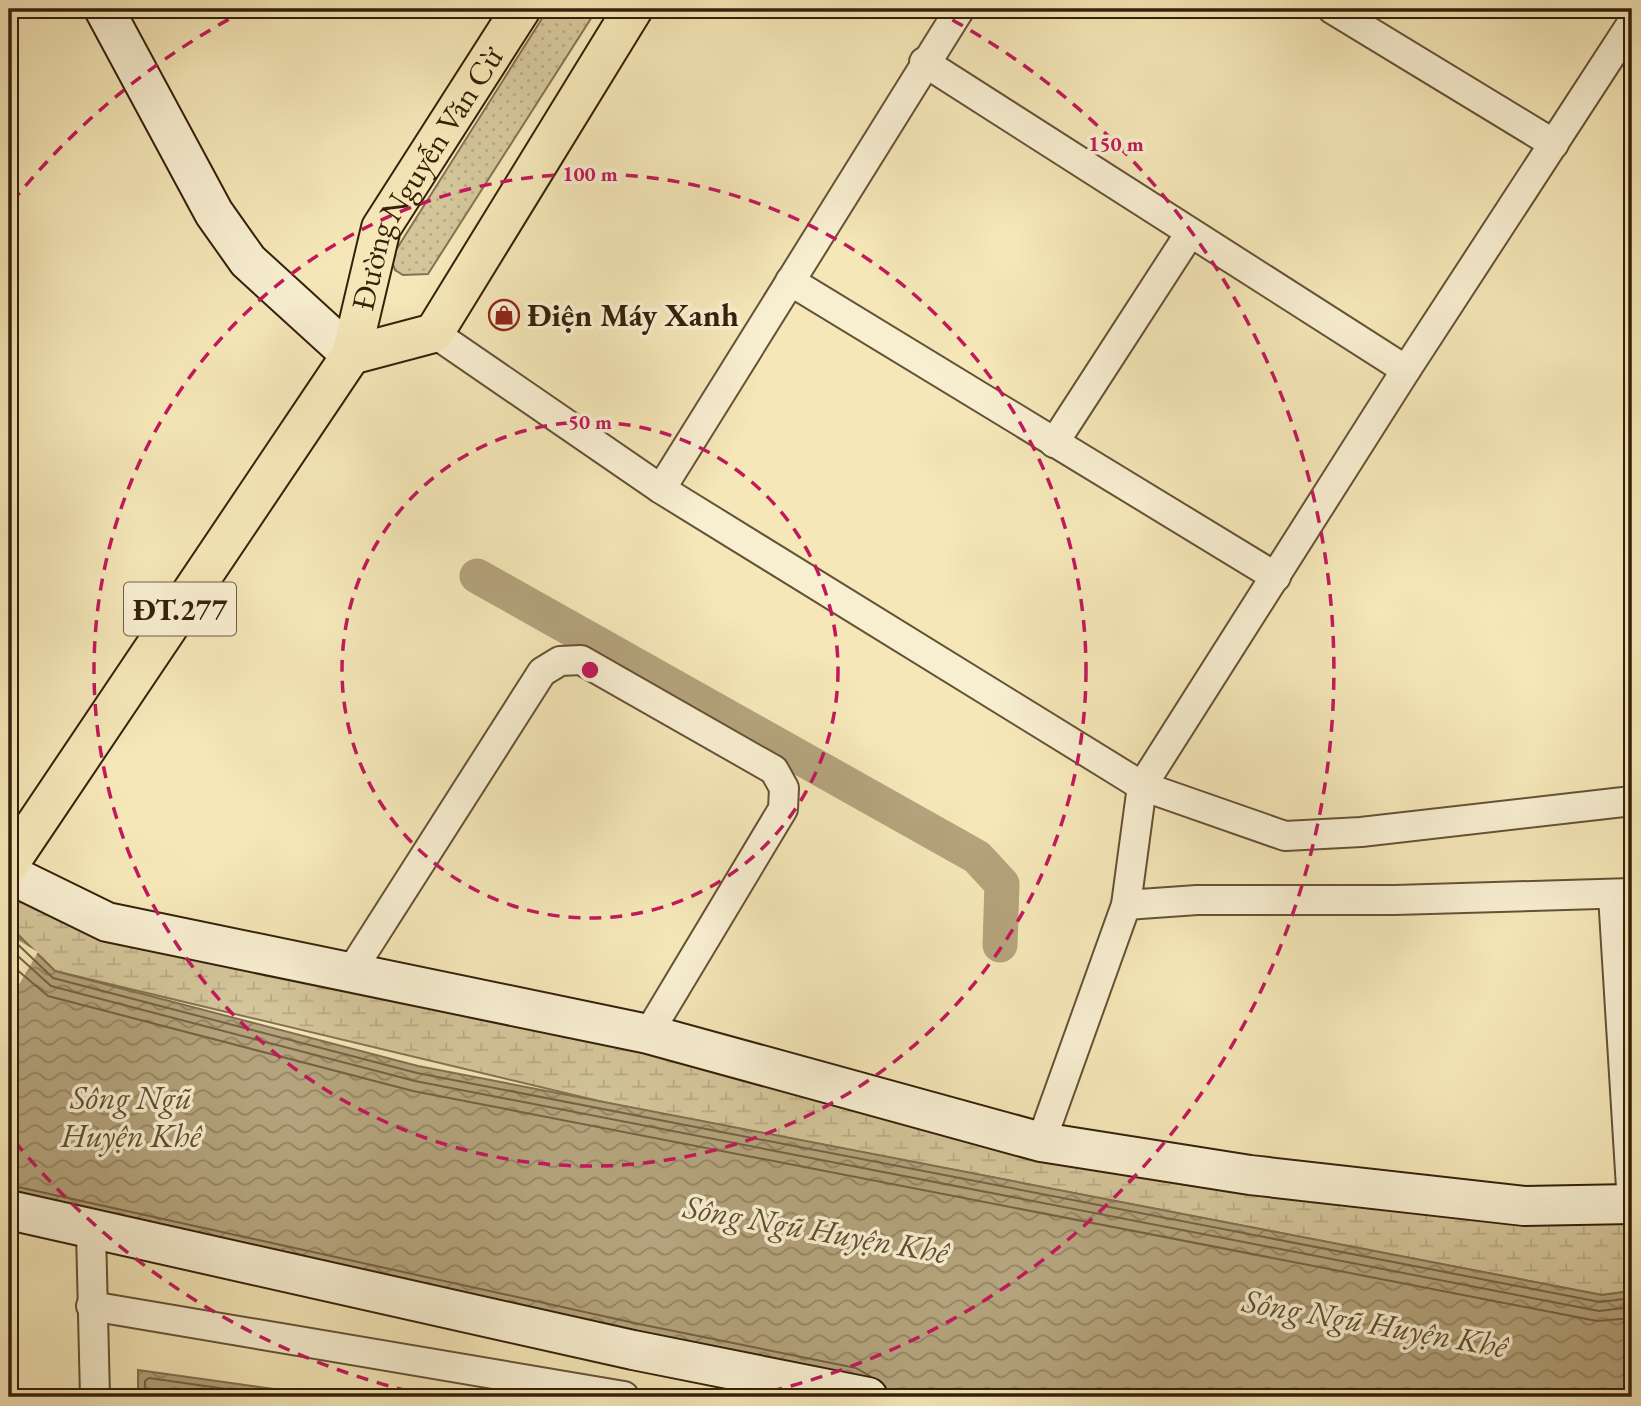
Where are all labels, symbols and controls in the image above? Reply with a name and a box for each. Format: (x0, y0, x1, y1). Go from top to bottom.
street label: Đường Nguyễn Văn Cừ (341, 38, 513, 314)
text: 150 m (1088, 130, 1144, 157)
text: 100 m (562, 160, 618, 187)
place label: Điện Máy Xanh (527, 294, 739, 336)
shop icon: Điện Máy Xanh (487, 298, 521, 332)
text: 50 m (568, 408, 612, 435)
road number: ĐT.277 (124, 582, 236, 636)
centre of rings (578, 658, 602, 682)
water label: Sông Ngũ Huyện Khê (60, 1076, 203, 1157)
water label: Sông Ngũ Huyện Khê (679, 1184, 953, 1274)
water label: Sông Ngũ Huyện Khê (1238, 1278, 1512, 1368)

